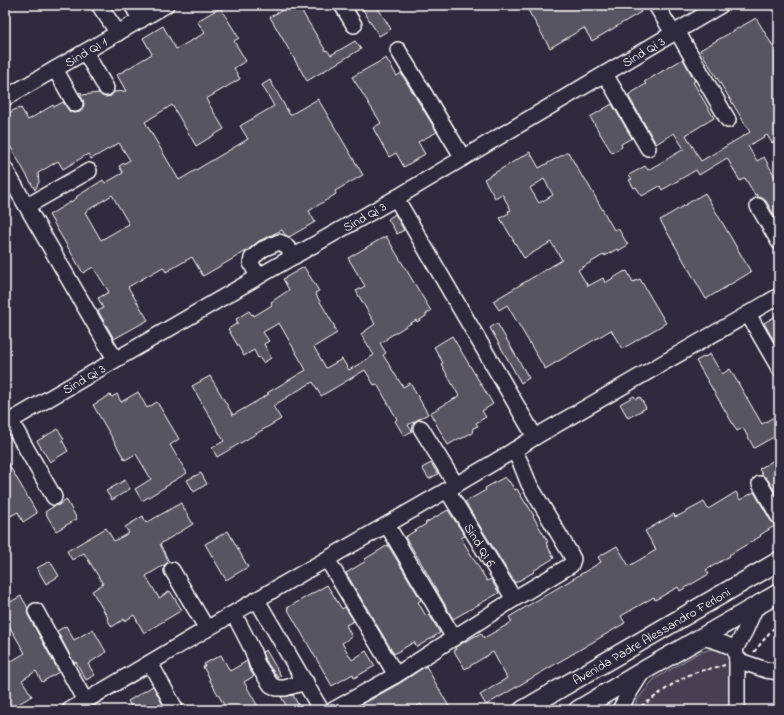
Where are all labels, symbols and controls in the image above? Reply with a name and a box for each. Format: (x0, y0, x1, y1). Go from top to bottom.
street label: Sind Qi 3 (619, 32, 669, 73)
street label: Sind QI 1 (61, 33, 111, 73)
street label: Sind Qi 3 (340, 198, 390, 237)
street label: Sind Qi 3 (59, 360, 110, 400)
street label: Sind QI 6 (459, 520, 500, 571)
street label: Avenida Padre Alessandro Ferloni (569, 583, 734, 690)

